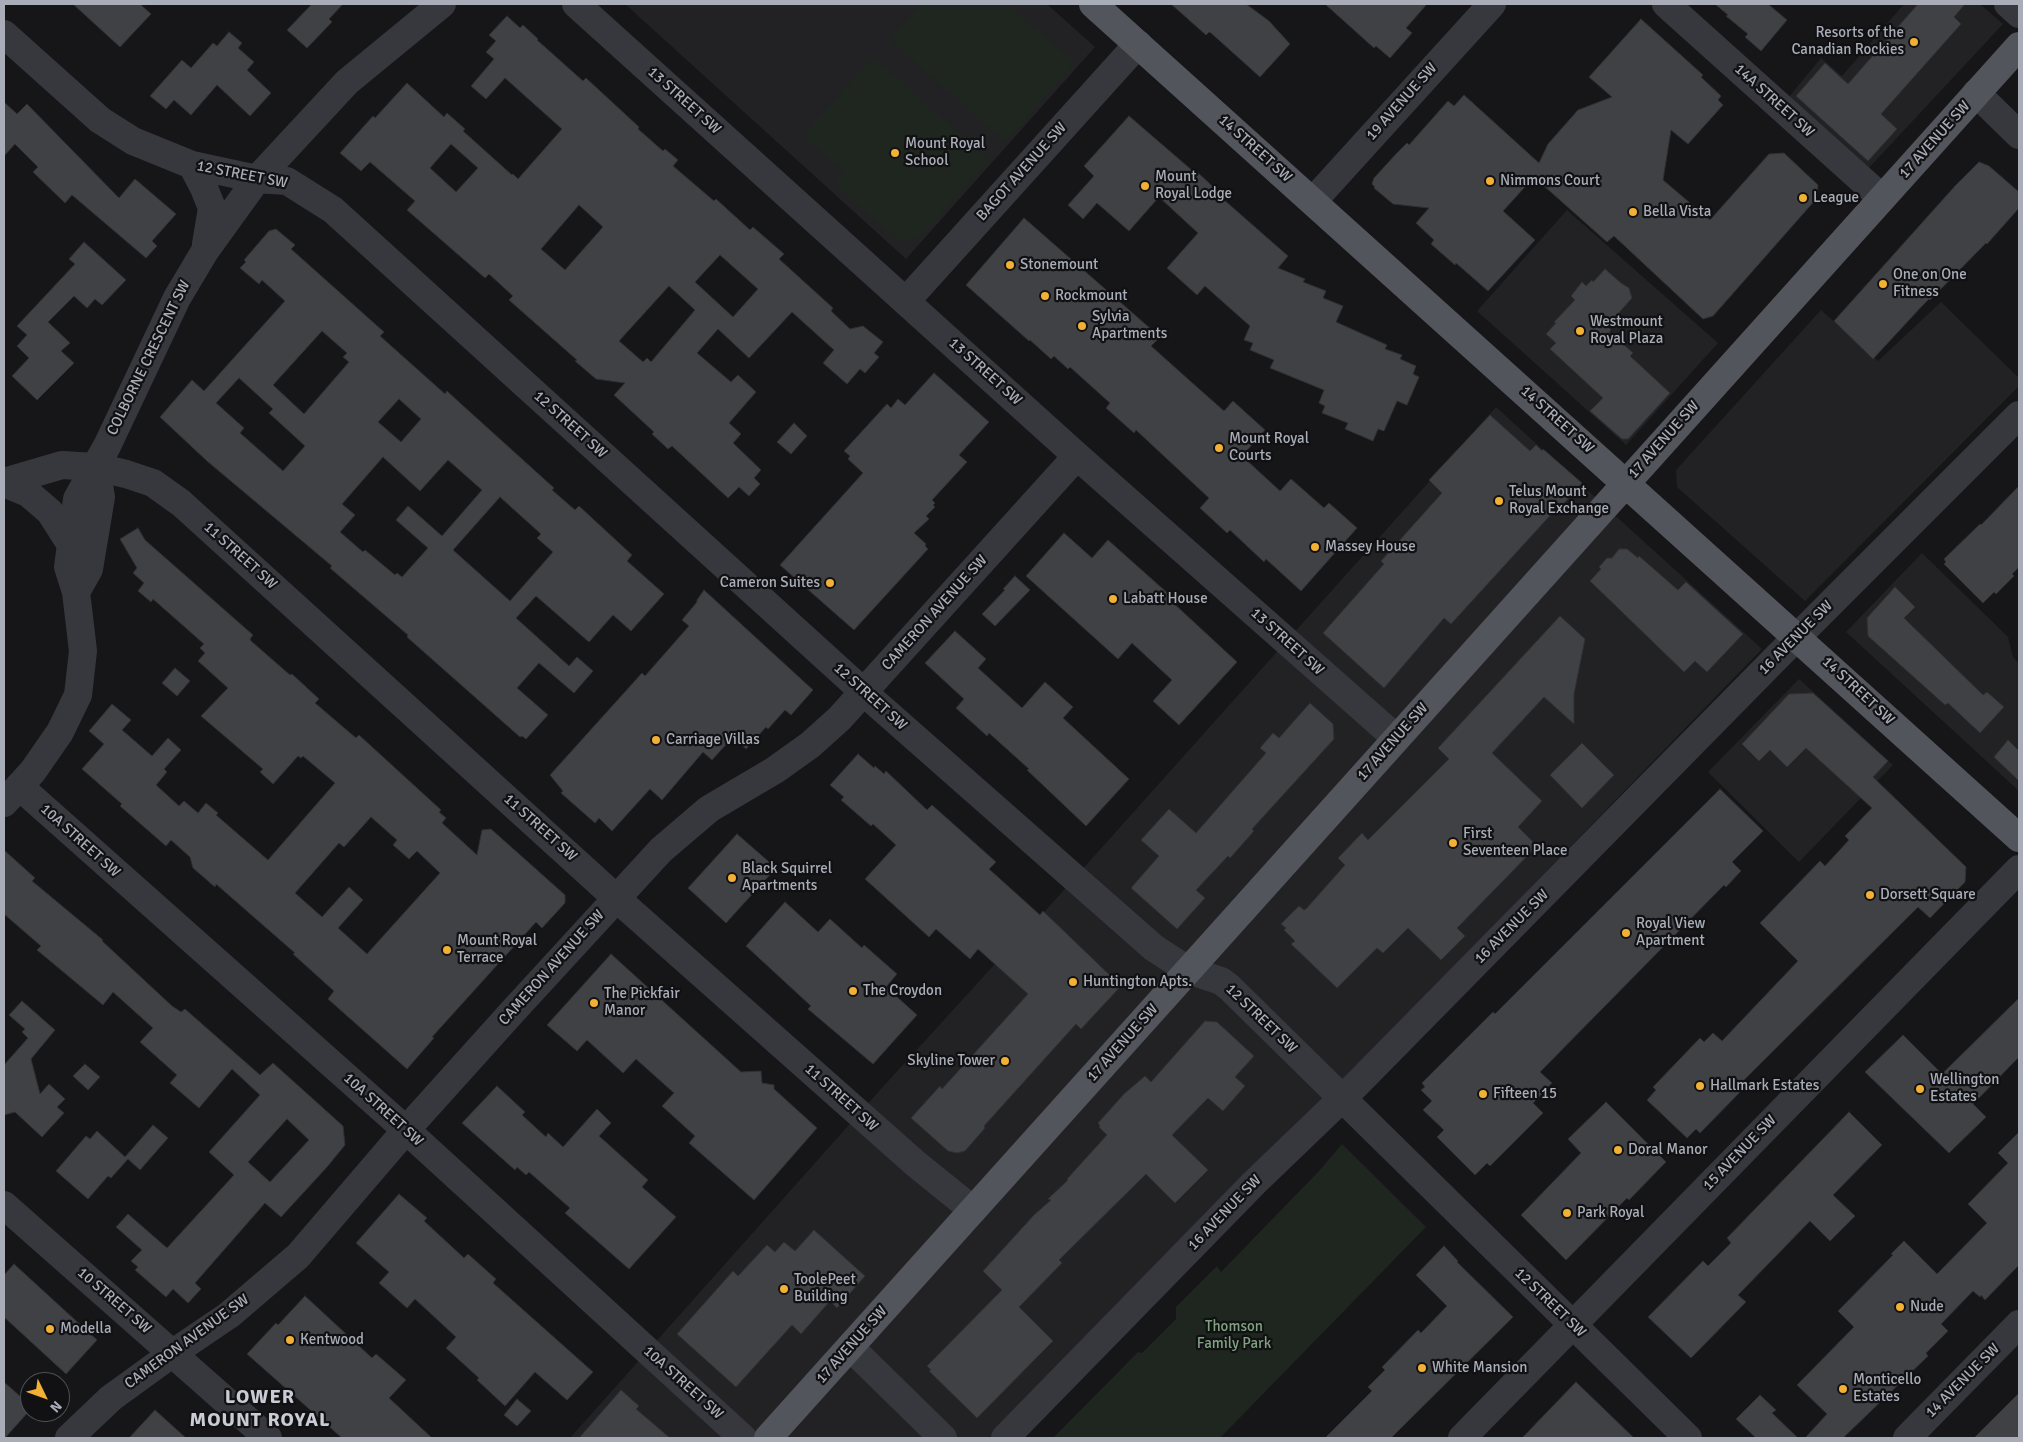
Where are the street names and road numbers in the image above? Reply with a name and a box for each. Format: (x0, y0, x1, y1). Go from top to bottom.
street label: 19 AVENUE SW (1363, 60, 1441, 144)
street label: 14A STREET SW (1730, 60, 1818, 142)
street label: 13 STREET SW (644, 63, 724, 139)
street label: 17 AVENUE SW (1896, 98, 1974, 182)
street label: 14 STREET SW (1215, 111, 1295, 187)
street label: BAGOT AVENUE SW (973, 119, 1071, 225)
street label: 12 STREET SW (195, 157, 289, 193)
street label: COLBORNE CRESCENT SW (104, 278, 194, 438)
street label: 13 STREET SW (945, 334, 1025, 410)
street label: 14 STREET SW (1517, 382, 1597, 458)
street label: 12 STREET SW (530, 387, 610, 463)
street label: 17 AVENUE SW (1625, 398, 1703, 482)
street label: 11 STREET SW (200, 518, 280, 594)
street label: CAMERON AVENUE SW (878, 552, 992, 674)
street label: 16 AVENUE SW (1755, 597, 1837, 679)
street label: 13 STREET SW (1247, 604, 1327, 680)
street label: 14 STREET SW (1818, 653, 1898, 729)
street label: 12 STREET SW (830, 659, 910, 735)
street label: 17 AVENUE SW (1354, 700, 1432, 784)
street label: 11 STREET SW (500, 790, 580, 866)
street label: 10A STREET SW (36, 800, 124, 882)
street label: 16 AVENUE SW (1471, 886, 1553, 968)
street label: CAMERON AVENUE SW (495, 907, 609, 1029)
street label: 12 STREET SW (1222, 980, 1300, 1058)
street label: 17 AVENUE SW (1084, 1001, 1162, 1085)
street label: 11 STREET SW (801, 1060, 881, 1136)
street label: 10A STREET SW (339, 1069, 427, 1151)
street label: 15 AVENUE SW (1700, 1112, 1780, 1194)
street label: 16 AVENUE SW (1185, 1172, 1265, 1254)
street label: 10 STREET SW (73, 1264, 155, 1338)
street label: 12 STREET SW (1511, 1264, 1589, 1342)
street label: CAMERON AVENUE SW (121, 1291, 253, 1393)
street label: 17 AVENUE SW (813, 1303, 891, 1387)
street label: 14 AVENUE SW (1922, 1340, 2004, 1422)
street label: 10A STREET SW (639, 1342, 727, 1424)

